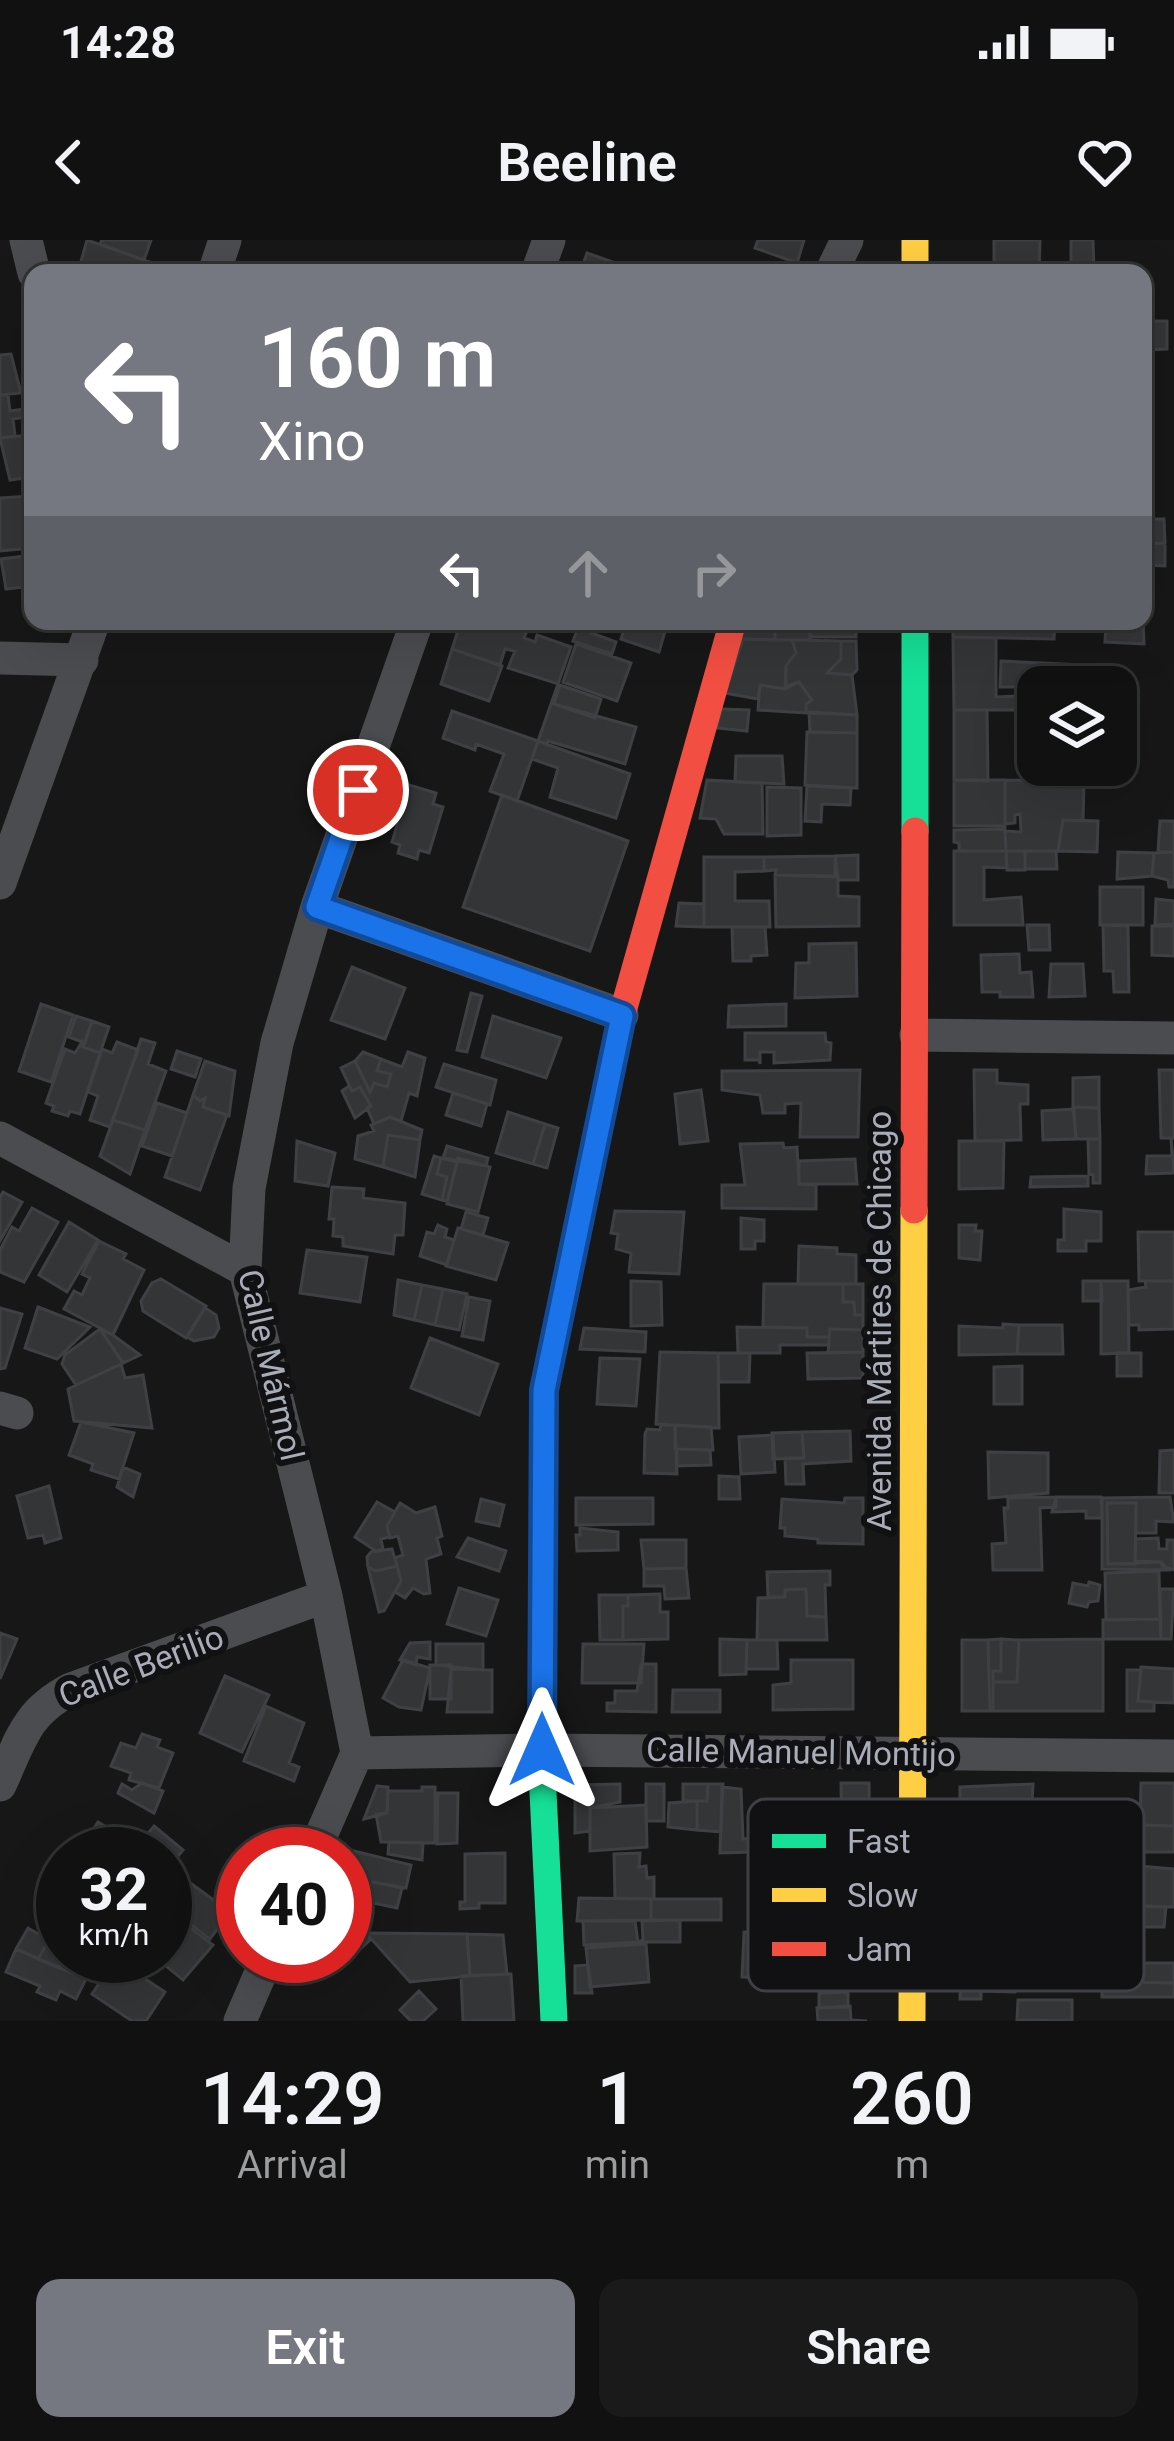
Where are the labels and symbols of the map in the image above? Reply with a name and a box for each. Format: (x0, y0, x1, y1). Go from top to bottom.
pin (307, 739, 409, 841)
street label: Avenida Mártires de Chicago (860, 1111, 899, 1531)
street label: Calle Mármol (230, 1266, 312, 1464)
street label: Calle Berilio (53, 1617, 229, 1715)
position arrow (479, 1687, 605, 1813)
street label: Calle Manuel Montijo (646, 1730, 956, 1774)
legend (748, 1799, 1144, 1991)
text: Fast (847, 1822, 910, 1861)
speed limit sign: 40 (216, 1827, 372, 1983)
text: Slow (847, 1876, 918, 1915)
text: Jam (847, 1930, 912, 1969)

